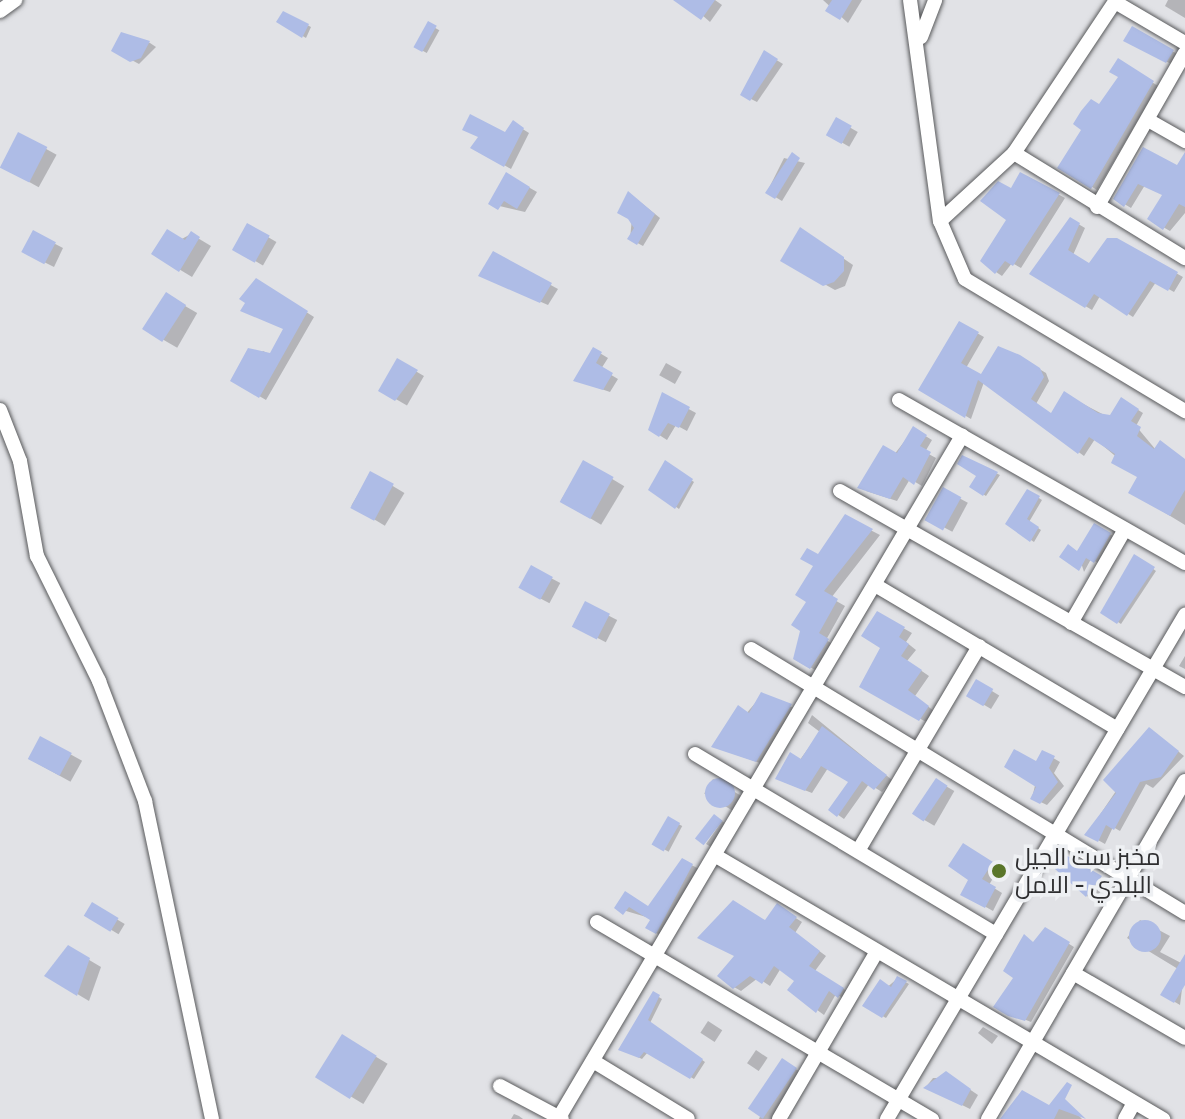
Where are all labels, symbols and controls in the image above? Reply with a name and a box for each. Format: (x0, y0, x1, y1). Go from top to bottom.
place label: مخبز ست الجيل البلدي - الامل (1015, 843, 1161, 899)
marker: مخبز ست الجيل البلدي - الامل (990, 862, 1008, 880)

